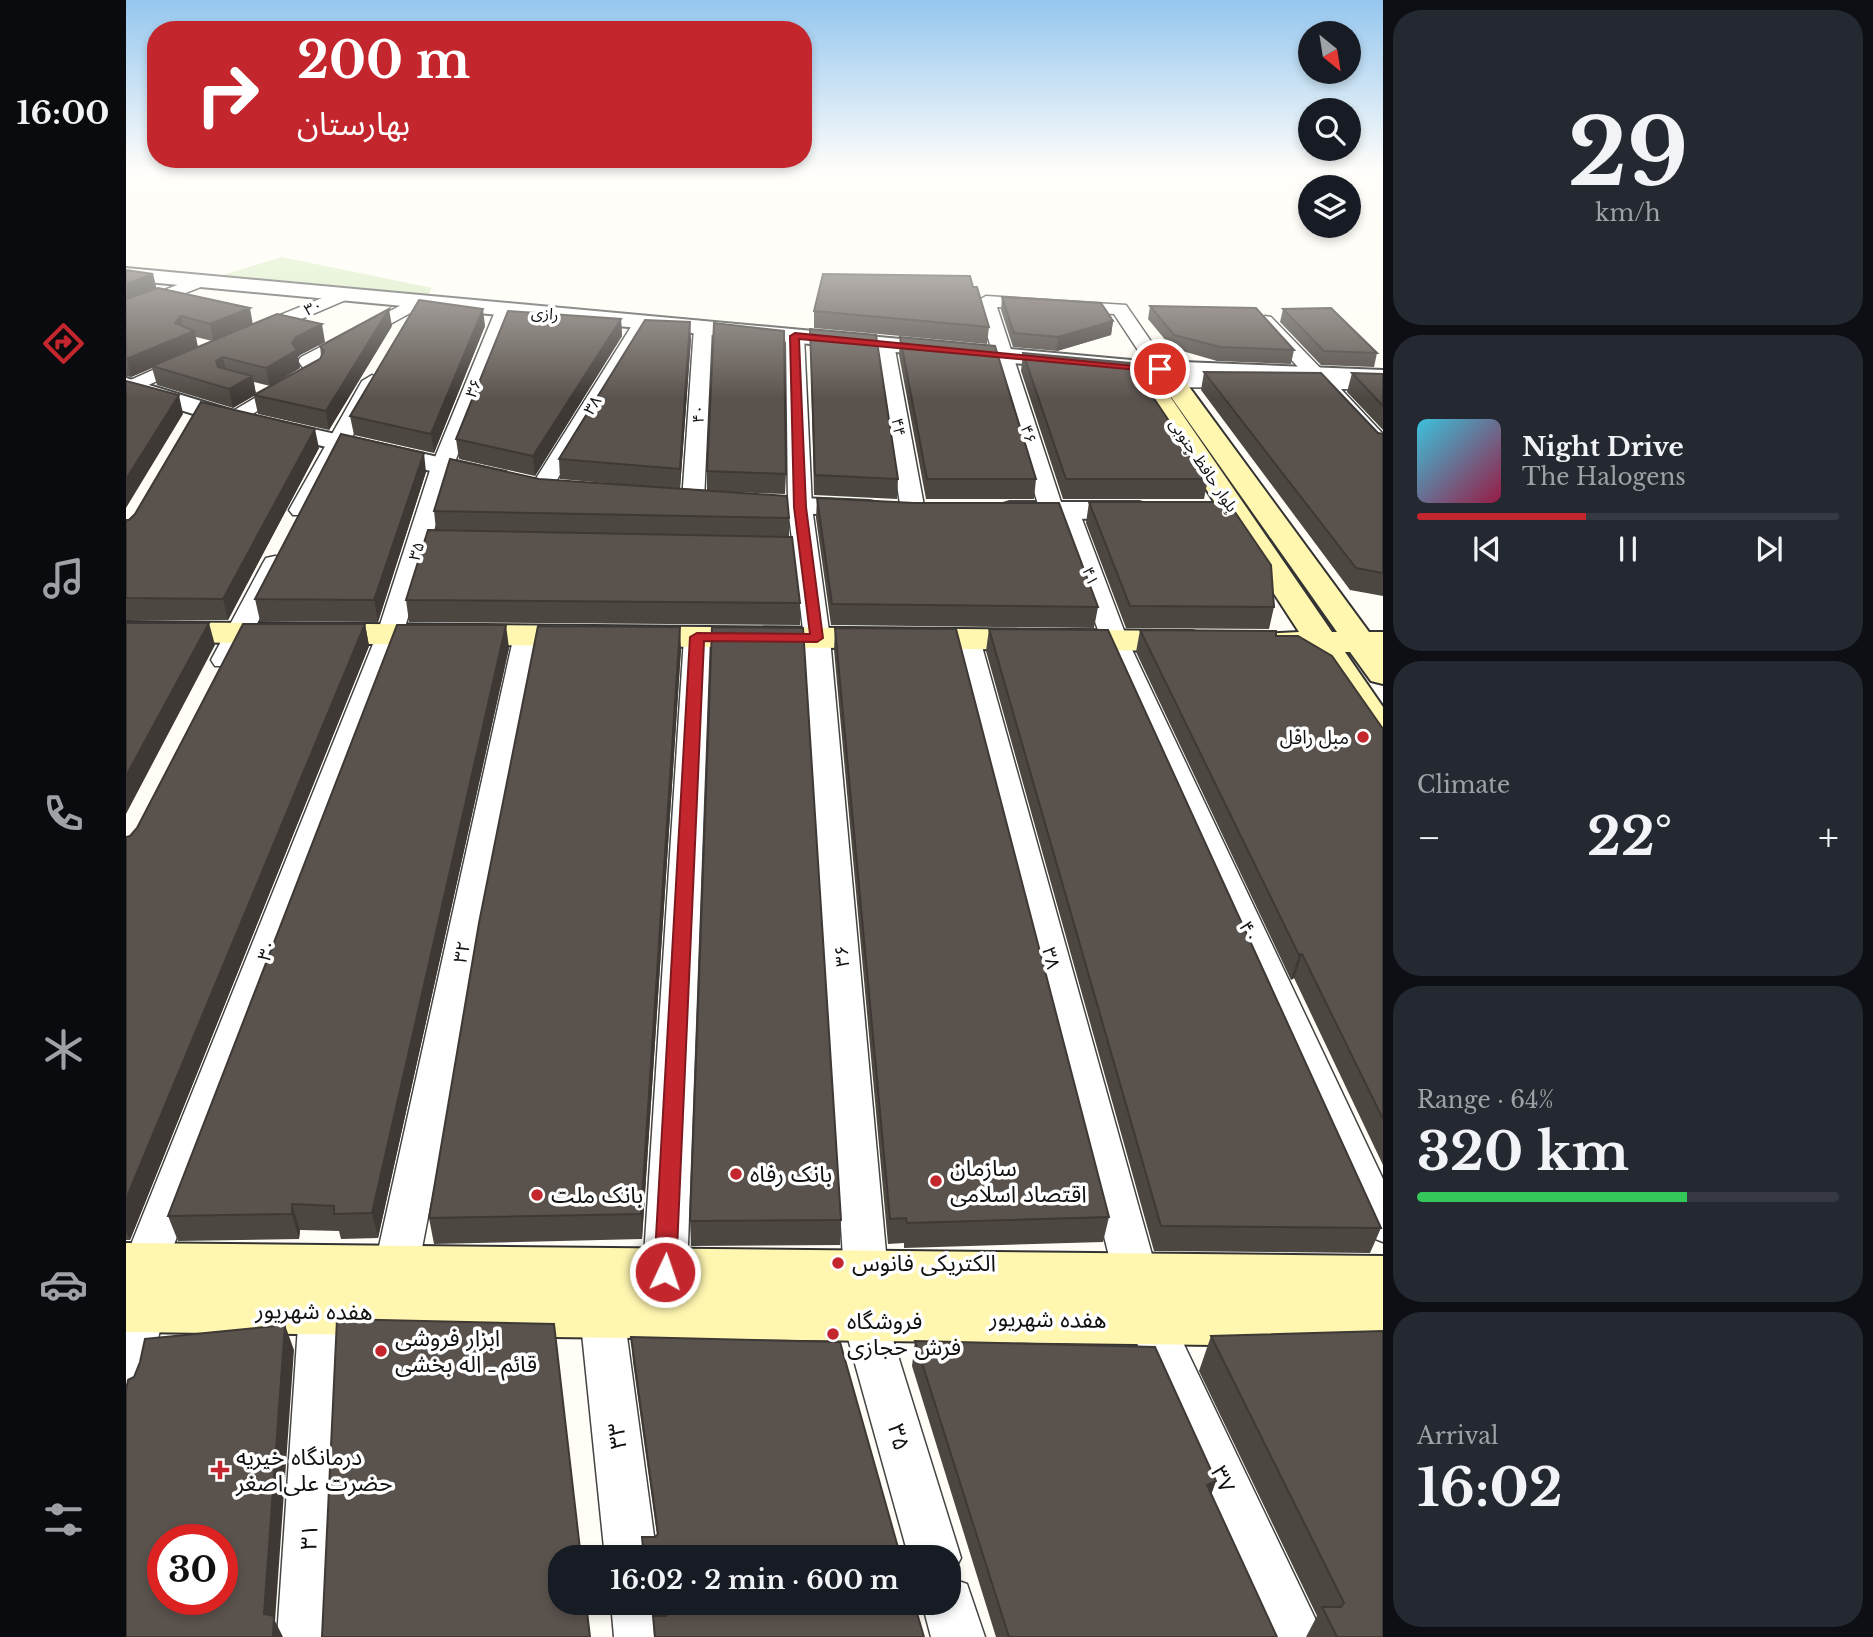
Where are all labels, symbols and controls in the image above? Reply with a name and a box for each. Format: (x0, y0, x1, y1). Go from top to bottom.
north arrow (1298, 21, 1362, 84)
map controls (1298, 21, 1361, 238)
text: 200 m (297, 30, 470, 91)
icon: right (182, 49, 273, 140)
text: 16:00 (17, 93, 109, 133)
text: 29 (1568, 97, 1688, 210)
button: search (1298, 98, 1361, 161)
text: بهارستان (297, 104, 410, 144)
button: layers (1298, 175, 1361, 238)
text: km/h (1595, 199, 1661, 227)
street label: ۳۰ (301, 294, 325, 320)
street label: رازی (531, 302, 559, 324)
icon: directions (39, 319, 88, 368)
pin (1130, 339, 1190, 399)
icon: arrive (1141, 350, 1179, 388)
street label: ۳۶ (460, 376, 486, 400)
street label: ۳۸ (579, 392, 605, 418)
street label: ۴۰ (688, 404, 708, 424)
street label: بلوار حافظ جنوبی (1165, 414, 1243, 516)
street label: ۴۴ (888, 416, 910, 438)
street label: ۴۶ (1017, 422, 1041, 446)
text: Night Drive (1522, 431, 1684, 463)
text: The Halogens (1522, 463, 1686, 491)
icon: previous (1468, 530, 1506, 568)
icon: pause (1609, 530, 1647, 568)
icon: next (1750, 530, 1788, 568)
street label: ۳۵ (404, 539, 428, 563)
icon: music (39, 554, 88, 603)
street label: ۴۱ (1078, 564, 1104, 588)
place label: مبل رافل (1280, 726, 1349, 749)
marker: مبل رافل (1355, 729, 1371, 745)
text: Climate (1417, 771, 1510, 799)
icon: phone (39, 789, 88, 838)
text: 22° (1587, 805, 1672, 869)
text: − (1417, 814, 1441, 861)
text: + (1818, 814, 1839, 861)
street label: ۴۰ (1234, 917, 1264, 947)
street label: ۳۰ (252, 936, 282, 964)
street label: ۳۲ (448, 939, 476, 965)
street label: ۳۶ (830, 944, 854, 968)
street label: ۳۸ (1037, 945, 1065, 972)
icon: climate (39, 1025, 88, 1074)
text: Range · 64% (1417, 1086, 1554, 1114)
text: 320 km (1417, 1120, 1629, 1184)
place label: سازمان اقتصاد اسلامی (950, 1154, 1087, 1208)
place label: بانک رفاه (750, 1160, 832, 1188)
marker: بانک رفاه (728, 1166, 744, 1182)
marker: سازمان اقتصاد اسلامی (928, 1173, 944, 1189)
place label: بانک ملت (551, 1181, 643, 1209)
marker: بانک ملت (529, 1187, 545, 1203)
position arrow (628, 1235, 702, 1309)
place label: الکتریکی فانوس (852, 1249, 996, 1277)
marker: الکتریکی فانوس (830, 1255, 846, 1271)
icon: car (39, 1260, 88, 1309)
street label: هفده شهریور (254, 1296, 373, 1326)
street label: هفده شهریور (988, 1304, 1107, 1334)
place label: فروشگاه فرش حجازی (847, 1307, 961, 1361)
place label: ابزار فروشی قائم ـ اله بخشی (395, 1324, 537, 1381)
marker: فروشگاه فرش حجازی (825, 1326, 841, 1342)
marker: ابزار فروشی قائم ـ اله بخشی (373, 1343, 389, 1359)
street label: ۳۵ (882, 1420, 916, 1454)
street label: ۳۳ (602, 1421, 632, 1451)
text: Arrival (1417, 1422, 1498, 1450)
place label: درمانگاه خیریه حضرت علی‌اصغر (235, 1443, 393, 1497)
text: 16:02 (1417, 1456, 1563, 1520)
marker: درمانگاه خیریه حضرت علی‌اصغر (210, 1460, 230, 1480)
street label: ۳۷ (1205, 1461, 1241, 1497)
icon: filters (39, 1495, 88, 1544)
street label: ۳۱ (294, 1523, 324, 1551)
speed limit sign: 30 (147, 1524, 238, 1615)
text: 16:02 · 2 min · 600 m (610, 1564, 899, 1596)

